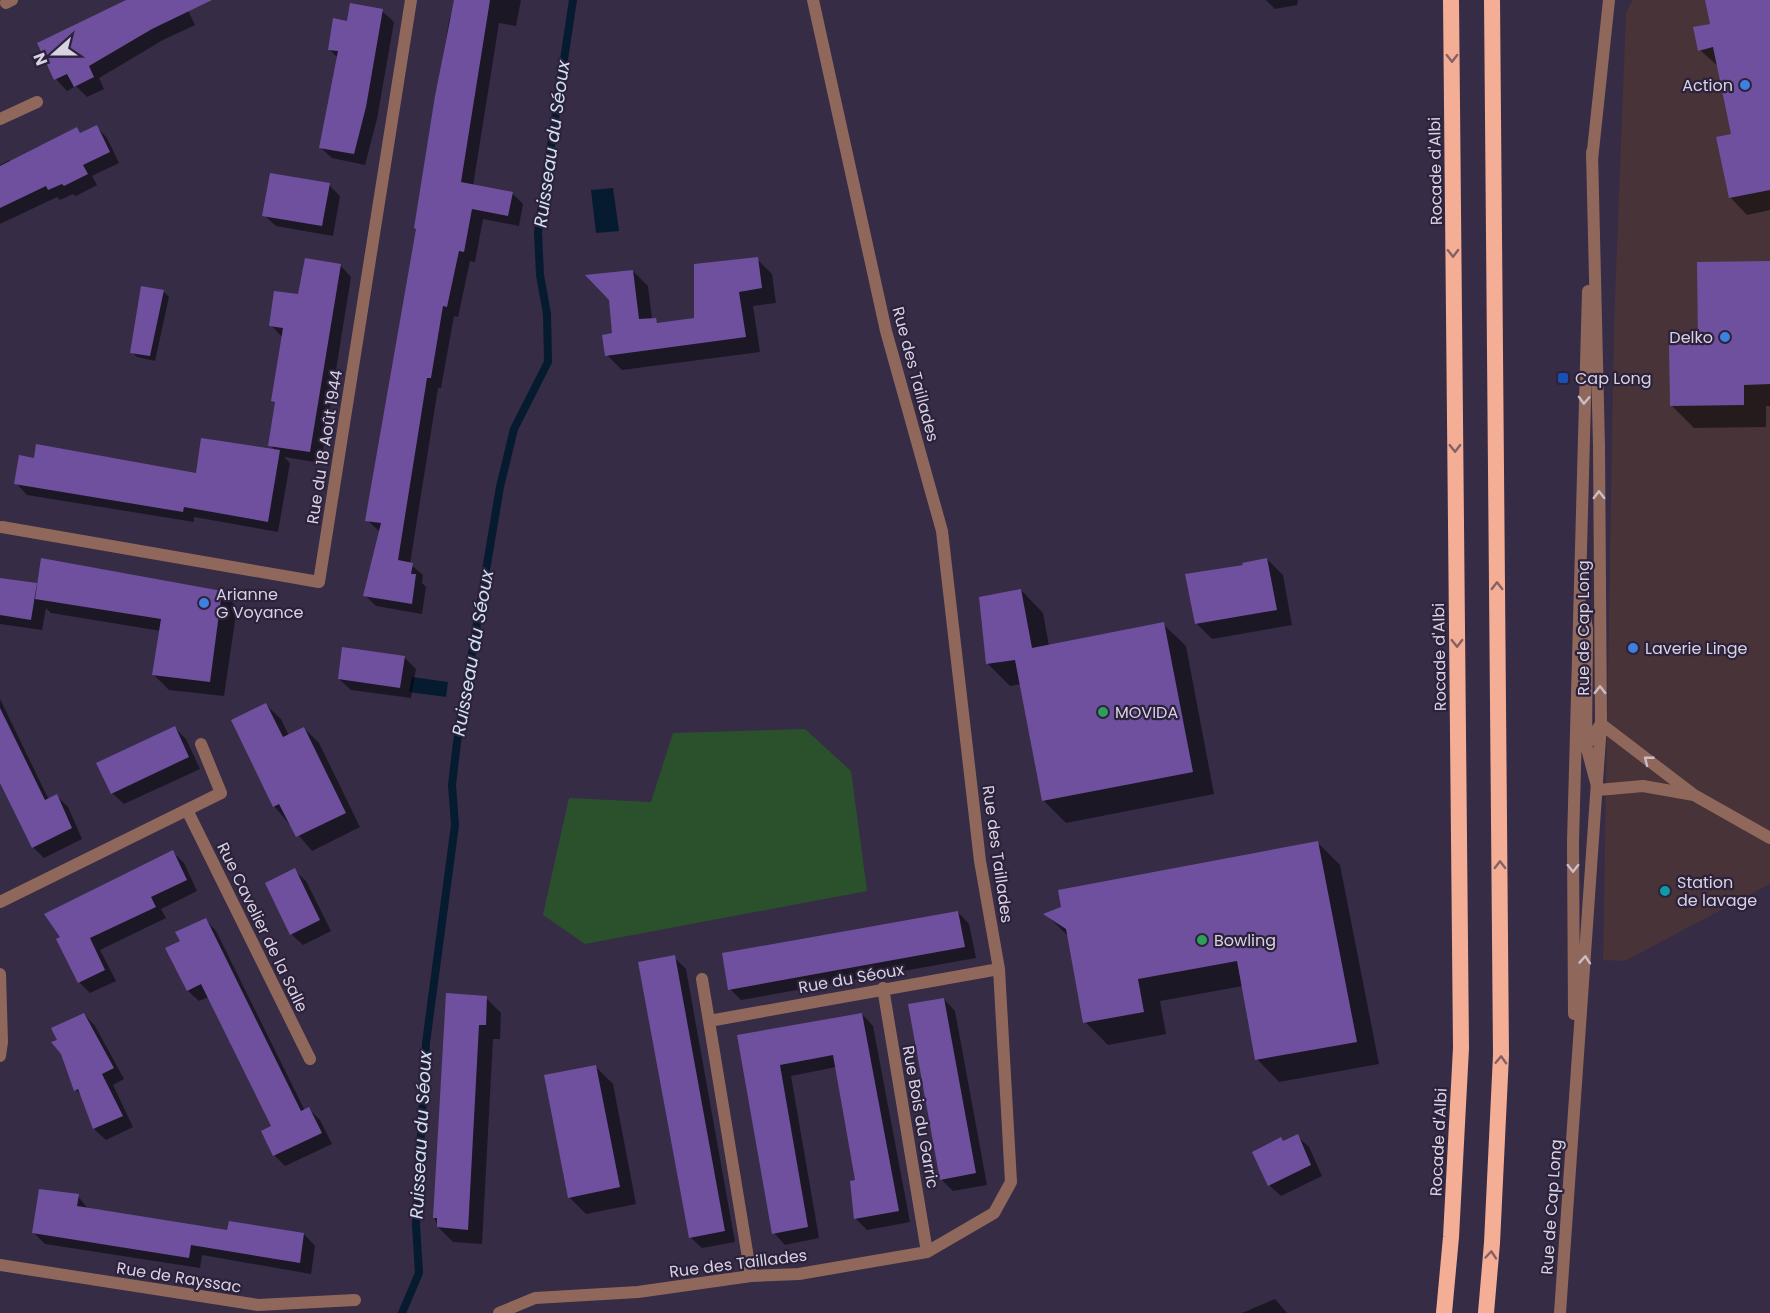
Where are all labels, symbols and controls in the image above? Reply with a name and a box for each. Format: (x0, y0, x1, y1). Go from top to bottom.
north arrow (24, 24, 84, 84)
text: N (28, 49, 53, 69)
one-way arrow (1446, 54, 1458, 63)
water label: Ruisseau du Séoux (527, 58, 576, 229)
place label: Action (1682, 74, 1733, 97)
marker: Action (1738, 78, 1752, 92)
street label: Rocade d'Albi (1423, 117, 1448, 225)
one-way arrow (1447, 249, 1460, 258)
street label: Rue des Taillades (886, 304, 945, 444)
place label: Delko (1669, 326, 1713, 349)
marker: Delko (1718, 330, 1732, 344)
place label: Cap Long (1575, 367, 1651, 390)
street label: Rue du 18 Août 1944 (301, 368, 348, 526)
marker: Cap Long (1556, 371, 1570, 385)
one-way arrow (1578, 395, 1590, 404)
one-way arrow (1449, 444, 1461, 453)
one-way arrow (1593, 490, 1605, 499)
street label: Rue de Cap Long (1572, 560, 1595, 696)
water label: Ruisseau du Séoux (446, 567, 500, 738)
one-way arrow (1491, 582, 1503, 591)
place label: Arianne G Voyance (216, 583, 304, 624)
marker: Arianne G Voyance (197, 596, 211, 610)
street label: Rocade d'Albi (1427, 603, 1452, 711)
place label: Laverie Linge (1645, 637, 1748, 660)
one-way arrow (1451, 639, 1463, 648)
marker: Laverie Linge (1626, 641, 1640, 655)
one-way arrow (1594, 685, 1606, 694)
place label: MOVIDA (1115, 701, 1178, 724)
marker: MOVIDA (1096, 705, 1110, 719)
one-way arrow (1643, 756, 1654, 767)
street label: Rue des Taillades (976, 784, 1019, 924)
street label: Rue Cavelier de la Salle (211, 838, 314, 1016)
one-way arrow (1493, 861, 1506, 870)
one-way arrow (1567, 863, 1579, 872)
place label: Station de lavage (1677, 871, 1757, 912)
marker: Station de lavage (1658, 884, 1672, 898)
place label: Bowling (1214, 929, 1276, 952)
marker: Bowling (1195, 933, 1209, 947)
one-way arrow (1578, 956, 1591, 965)
street label: Rue du Séoux (796, 958, 906, 999)
street label: Rue Bois du Garric (897, 1044, 944, 1191)
water label: Ruisseau du Séoux (404, 1049, 437, 1220)
one-way arrow (1494, 1056, 1507, 1065)
street label: Rocade d'Albi (1424, 1087, 1453, 1197)
street label: Rue de Cap Long (1535, 1139, 1568, 1275)
street label: Rue des Taillades (668, 1244, 808, 1283)
one-way arrow (1484, 1250, 1497, 1259)
street label: Rue de Rayssac (115, 1256, 243, 1299)

